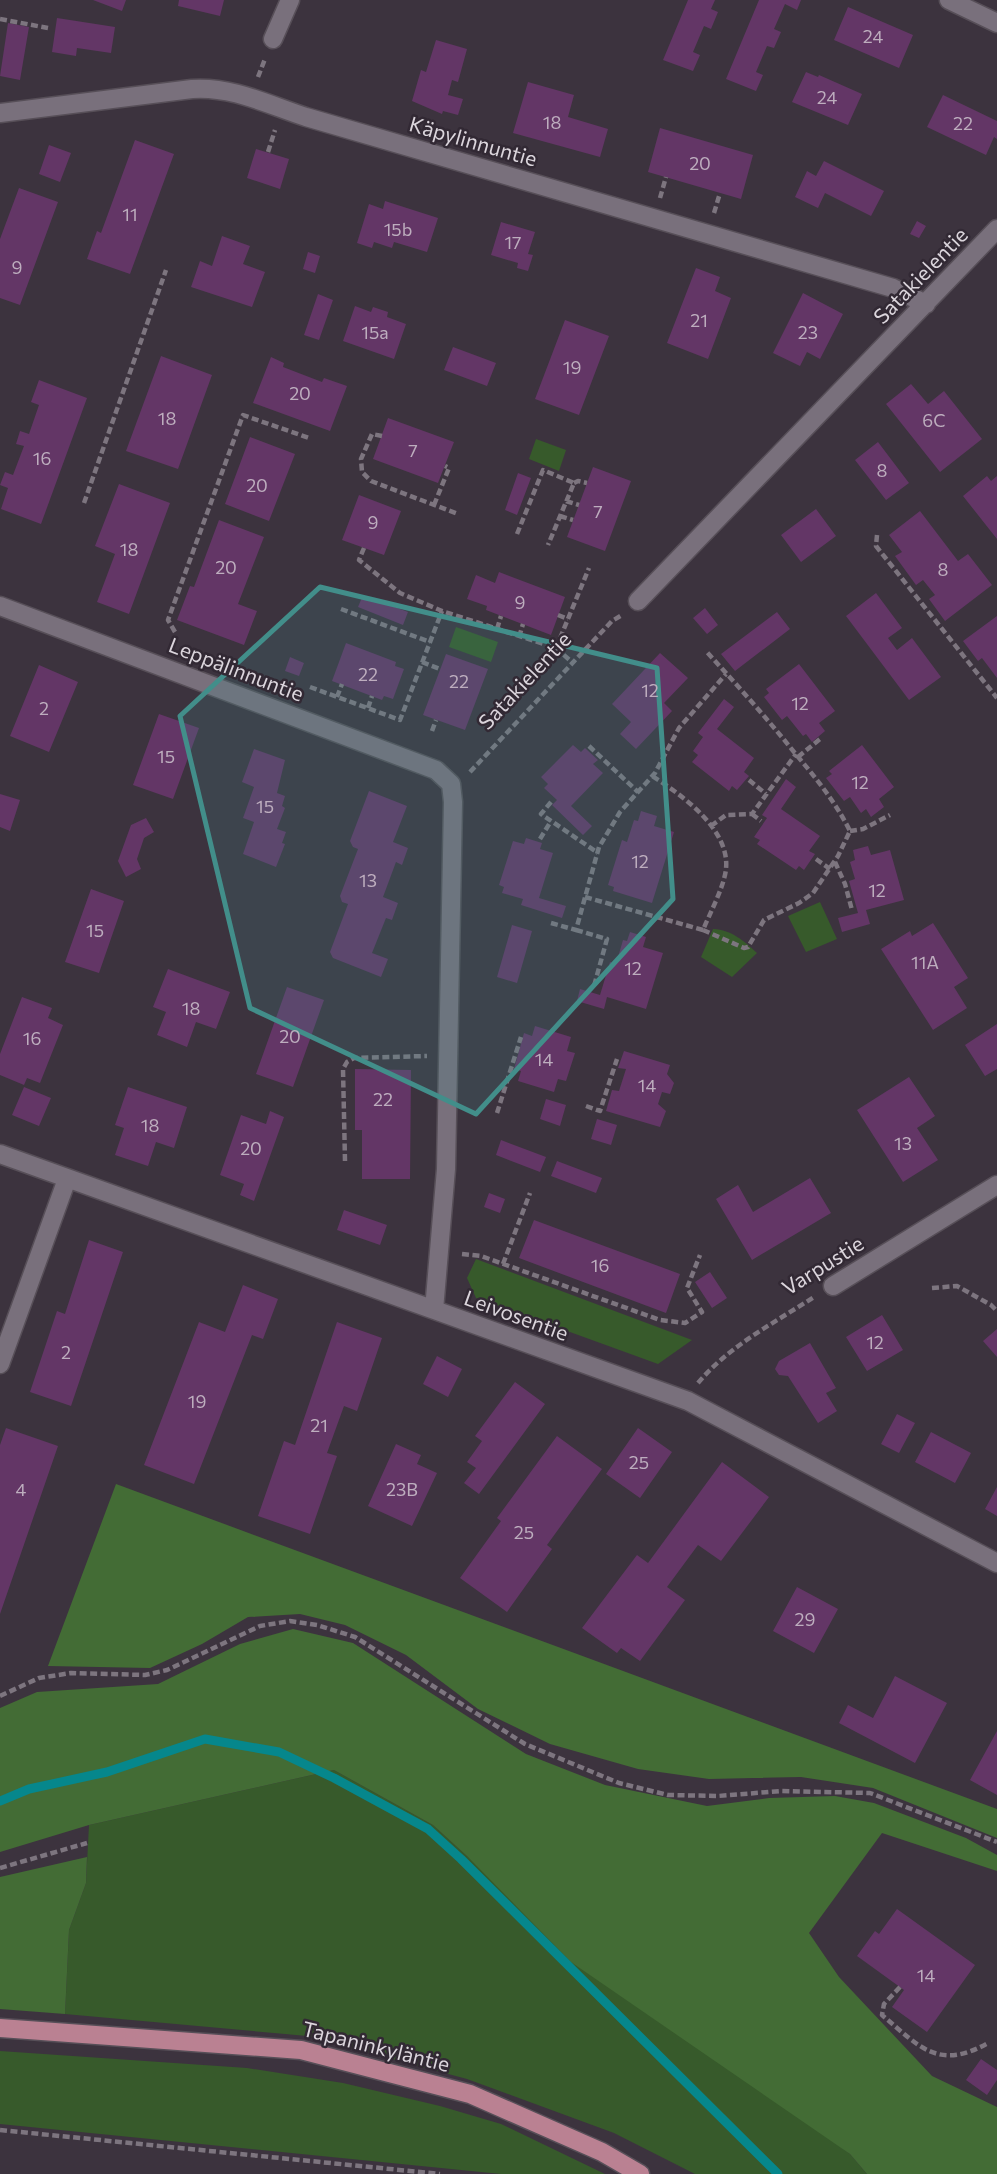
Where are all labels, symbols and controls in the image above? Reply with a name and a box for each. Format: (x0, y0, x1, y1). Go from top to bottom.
house number: 24 (863, 25, 883, 47)
house number: 24 (817, 86, 837, 108)
street label: Käpylinnuntie (407, 110, 540, 171)
house number: 18 (543, 111, 561, 133)
house number: 22 (953, 112, 973, 134)
house number: 20 (689, 152, 711, 174)
house number: 11 (122, 203, 138, 225)
house number: 15b (384, 218, 412, 240)
street label: Satakielentie (868, 222, 972, 328)
house number: 17 (504, 231, 522, 253)
house number: 9 (12, 256, 22, 278)
house number: 21 (690, 309, 708, 331)
house number: 15a (361, 321, 389, 343)
house number: 23 (798, 321, 818, 343)
house number: 19 (563, 356, 581, 378)
house number: 20 (289, 382, 311, 404)
house number: 18 (158, 407, 176, 429)
house number: 6C (922, 409, 946, 431)
house number: 7 (408, 439, 418, 461)
house number: 16 (33, 447, 51, 469)
house number: 8 (877, 459, 888, 481)
house number: 20 (246, 474, 268, 496)
house number: 7 (593, 500, 603, 522)
house number: 9 (368, 511, 378, 533)
house number: 18 (120, 538, 138, 560)
house number: 20 (215, 556, 237, 578)
house number: 8 (938, 558, 949, 580)
house number: 9 (515, 591, 525, 613)
street label: Satakielentie (472, 626, 575, 734)
street label: Leppälinnuntie (166, 631, 308, 706)
house number: 22 (358, 663, 378, 685)
house number: 22 (449, 670, 469, 692)
house number: 12 (641, 679, 659, 701)
house number: 12 (791, 692, 809, 714)
house number: 2 (39, 697, 49, 719)
house number: 15 (157, 745, 175, 767)
house number: 12 (851, 771, 869, 793)
house number: 15 (256, 795, 274, 817)
house number: 12 (631, 850, 649, 872)
house number: 13 (359, 869, 377, 891)
house number: 12 (868, 879, 886, 901)
house number: 15 (86, 919, 104, 941)
house number: 11A (911, 951, 939, 973)
house number: 12 (624, 957, 642, 979)
house number: 18 (182, 997, 200, 1019)
house number: 20 (279, 1025, 301, 1047)
house number: 16 (23, 1027, 41, 1049)
house number: 14 (535, 1048, 553, 1070)
house number: 14 (638, 1074, 656, 1096)
house number: 22 (373, 1088, 393, 1110)
house number: 18 (141, 1114, 159, 1136)
house number: 13 (894, 1132, 912, 1154)
house number: 20 (240, 1137, 262, 1159)
street label: Varpustie (777, 1230, 868, 1300)
house number: 16 (591, 1254, 609, 1276)
street label: Leivosentie (461, 1284, 572, 1345)
house number: 12 (866, 1331, 884, 1353)
house number: 2 (61, 1341, 71, 1363)
house number: 19 (188, 1390, 206, 1412)
house number: 21 (310, 1414, 328, 1436)
house number: 25 (629, 1451, 649, 1473)
house number: 4 (16, 1478, 27, 1500)
house number: 23B (386, 1478, 418, 1500)
house number: 25 (514, 1521, 534, 1543)
house number: 29 (795, 1608, 815, 1630)
house number: 14 (917, 1964, 935, 1986)
street label: Tapaninkyläntie (300, 2015, 453, 2076)

